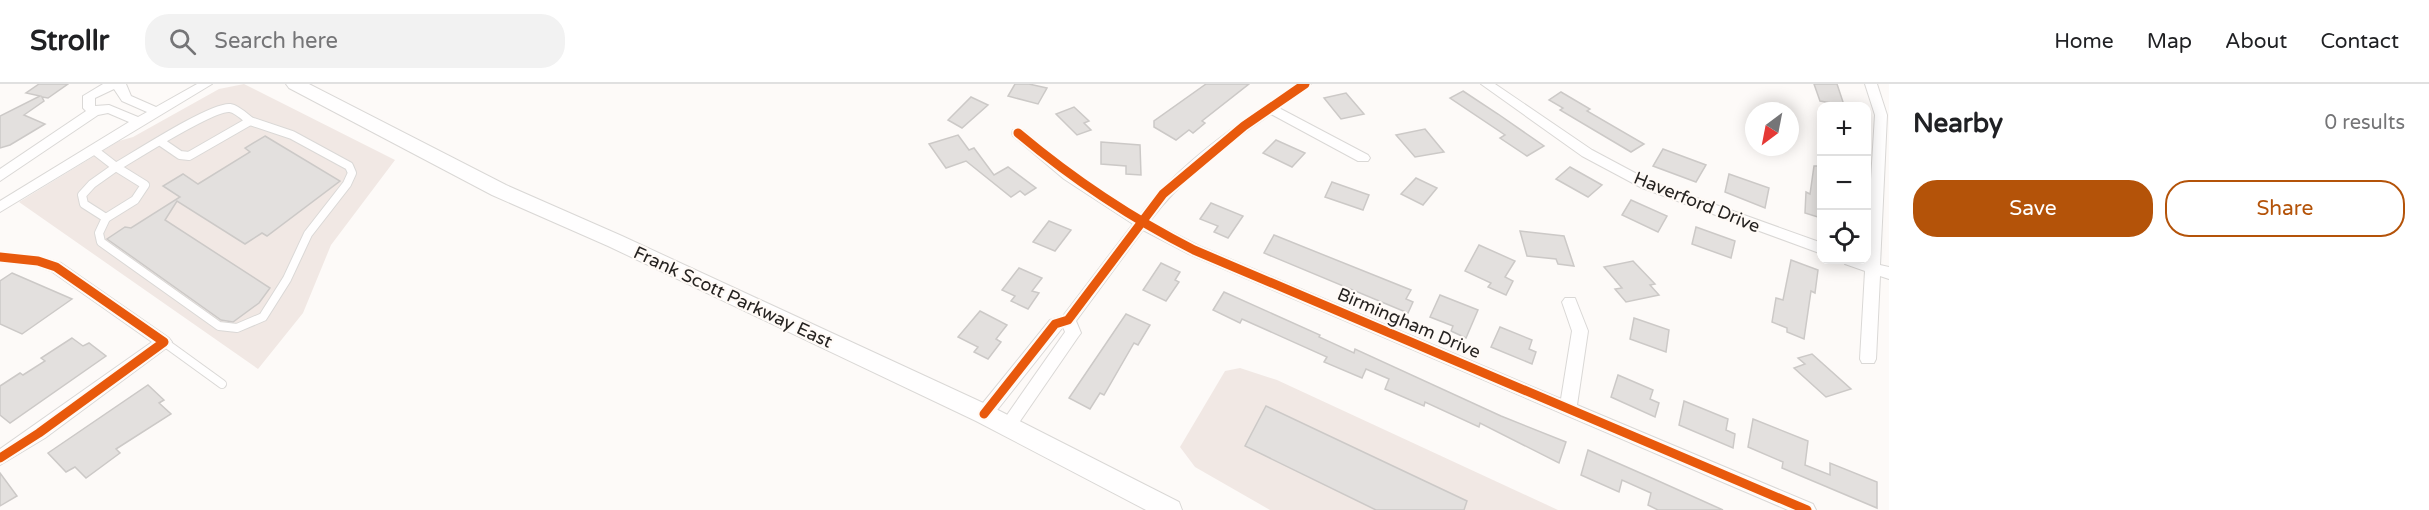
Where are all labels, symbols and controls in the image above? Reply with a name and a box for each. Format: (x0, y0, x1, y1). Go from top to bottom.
search box (145, 14, 565, 68)
text: Strollr (30, 24, 109, 58)
icon: search (166, 25, 199, 58)
text: Search here (214, 28, 338, 54)
text: Home (2054, 29, 2114, 54)
text: Map (2147, 29, 2192, 54)
text: About (2225, 29, 2287, 54)
text: Contact (2320, 29, 2399, 54)
north arrow (1745, 102, 1799, 156)
map controls (1817, 102, 1871, 264)
button: + (1817, 102, 1871, 156)
text: Nearby (1913, 108, 2003, 139)
text: 0 results (2325, 111, 2405, 135)
button: − (1817, 156, 1871, 210)
street label: Haverford Drive (1631, 167, 1763, 237)
button: Save (1913, 180, 2153, 237)
button: Share (2165, 180, 2405, 237)
button: locate (1817, 210, 1871, 264)
street label: Frank Scott Parkway East (630, 241, 836, 353)
street label: Birmingham Drive (1334, 283, 1484, 363)

